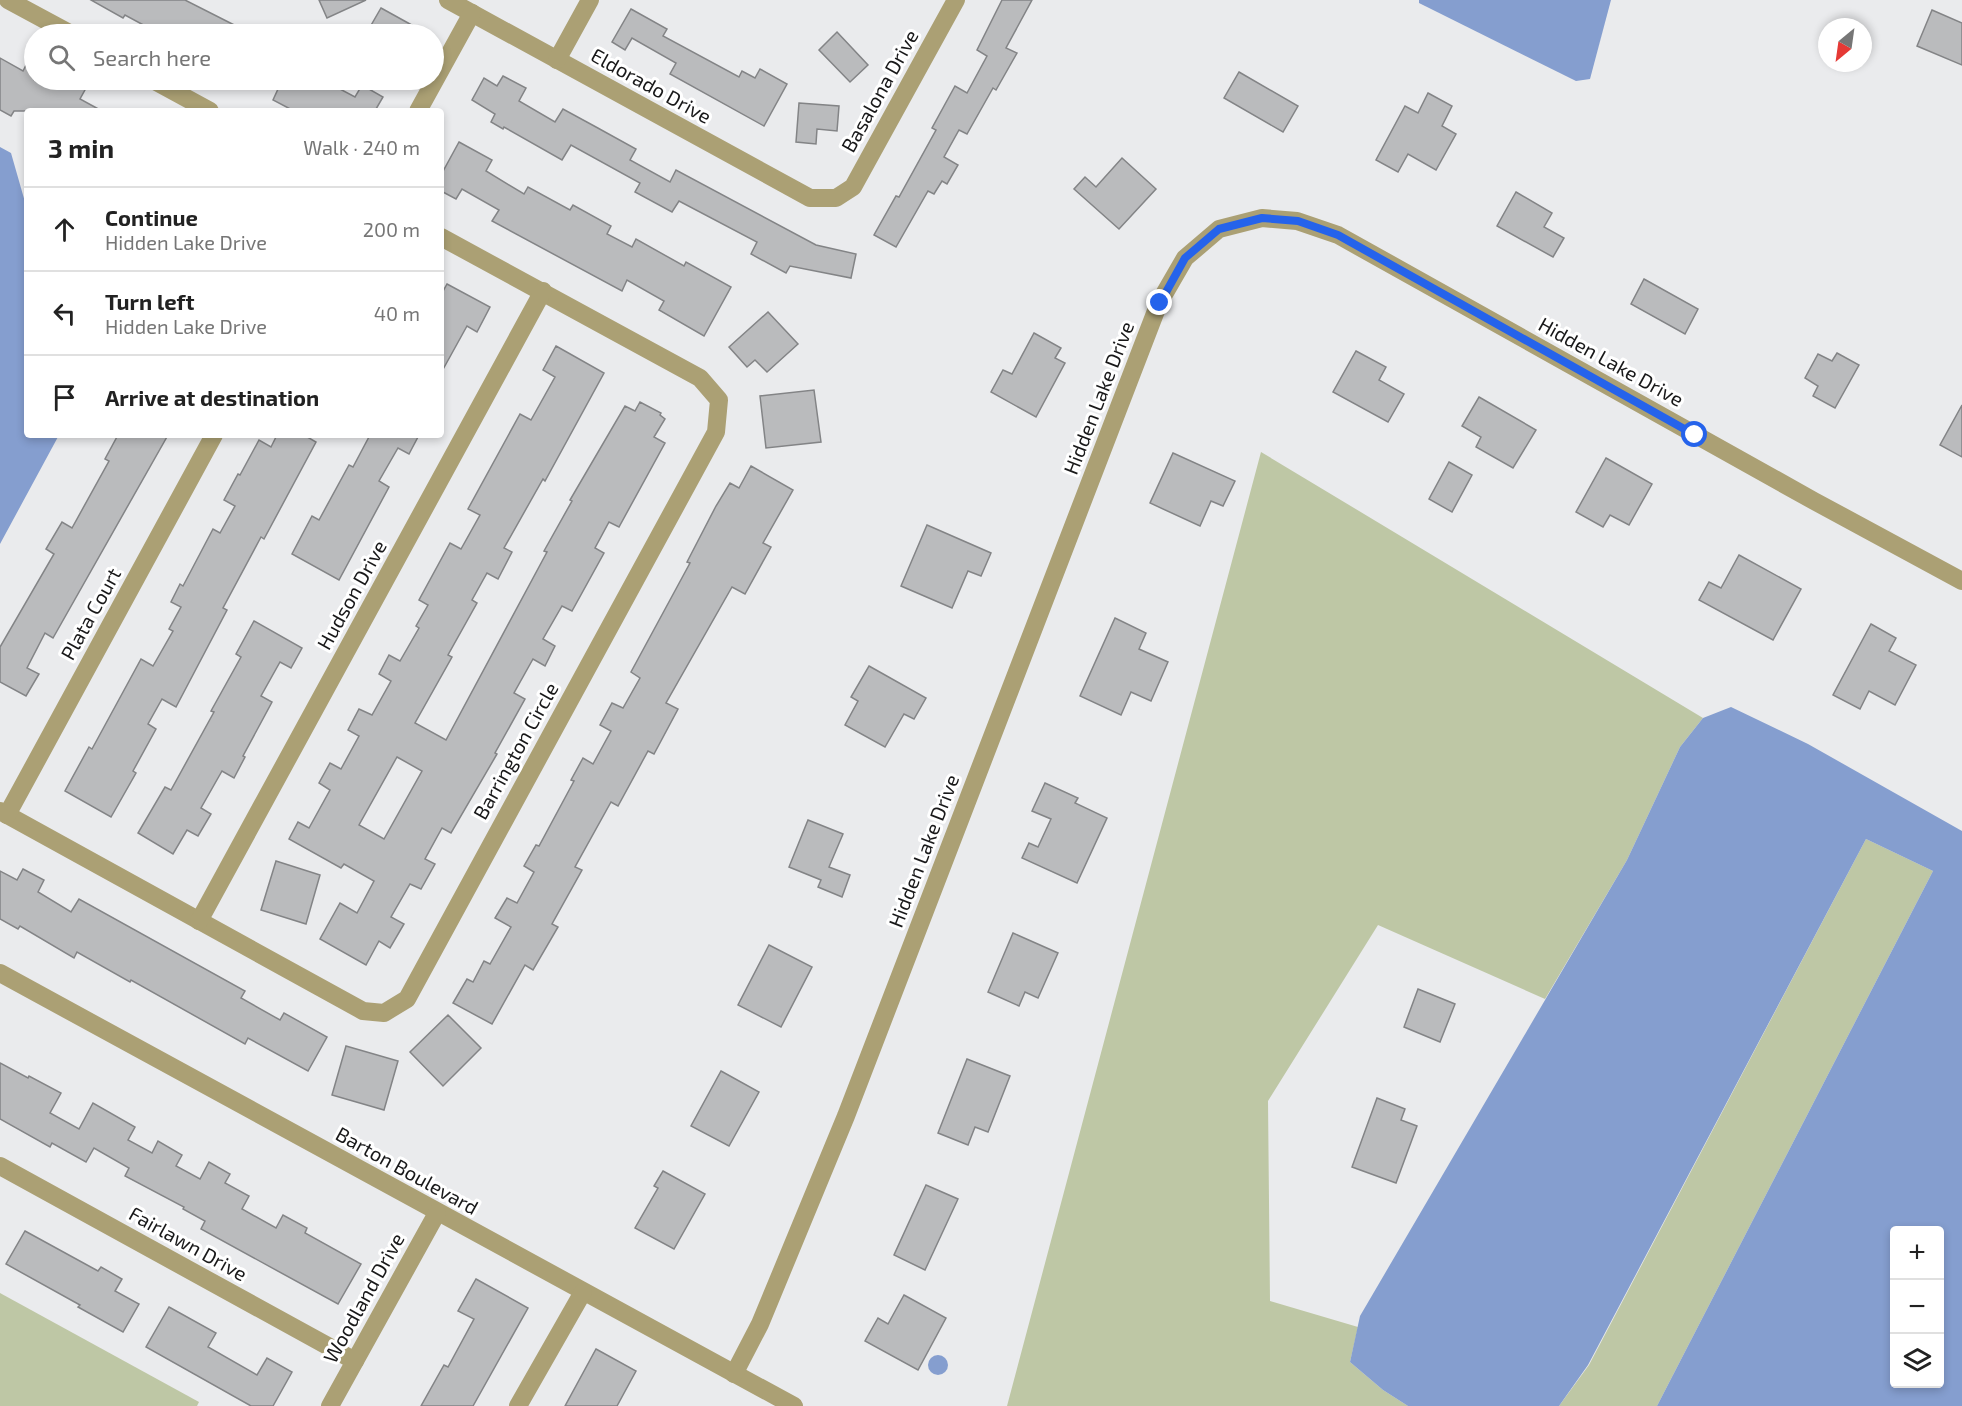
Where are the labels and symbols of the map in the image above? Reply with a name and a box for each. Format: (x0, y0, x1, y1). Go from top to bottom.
north arrow (1818, 18, 1872, 72)
street label: Basalona Drive (836, 25, 923, 156)
street label: Eldorado Drive (587, 42, 716, 128)
route end (1146, 289, 1172, 315)
street label: Hidden Lake Drive (1535, 311, 1688, 411)
street label: Hidden Lake Drive (1058, 318, 1138, 478)
route start (1681, 421, 1707, 447)
street label: Hudson Drive (311, 536, 391, 653)
street label: Plata Court (55, 563, 125, 664)
street label: Barrington Circle (468, 678, 563, 823)
street label: Hidden Lake Drive (883, 771, 963, 931)
street label: Barton Boulevard (332, 1121, 483, 1219)
street label: Fairlawn Drive (125, 1201, 252, 1285)
street label: Woodland Drive (318, 1228, 409, 1367)

